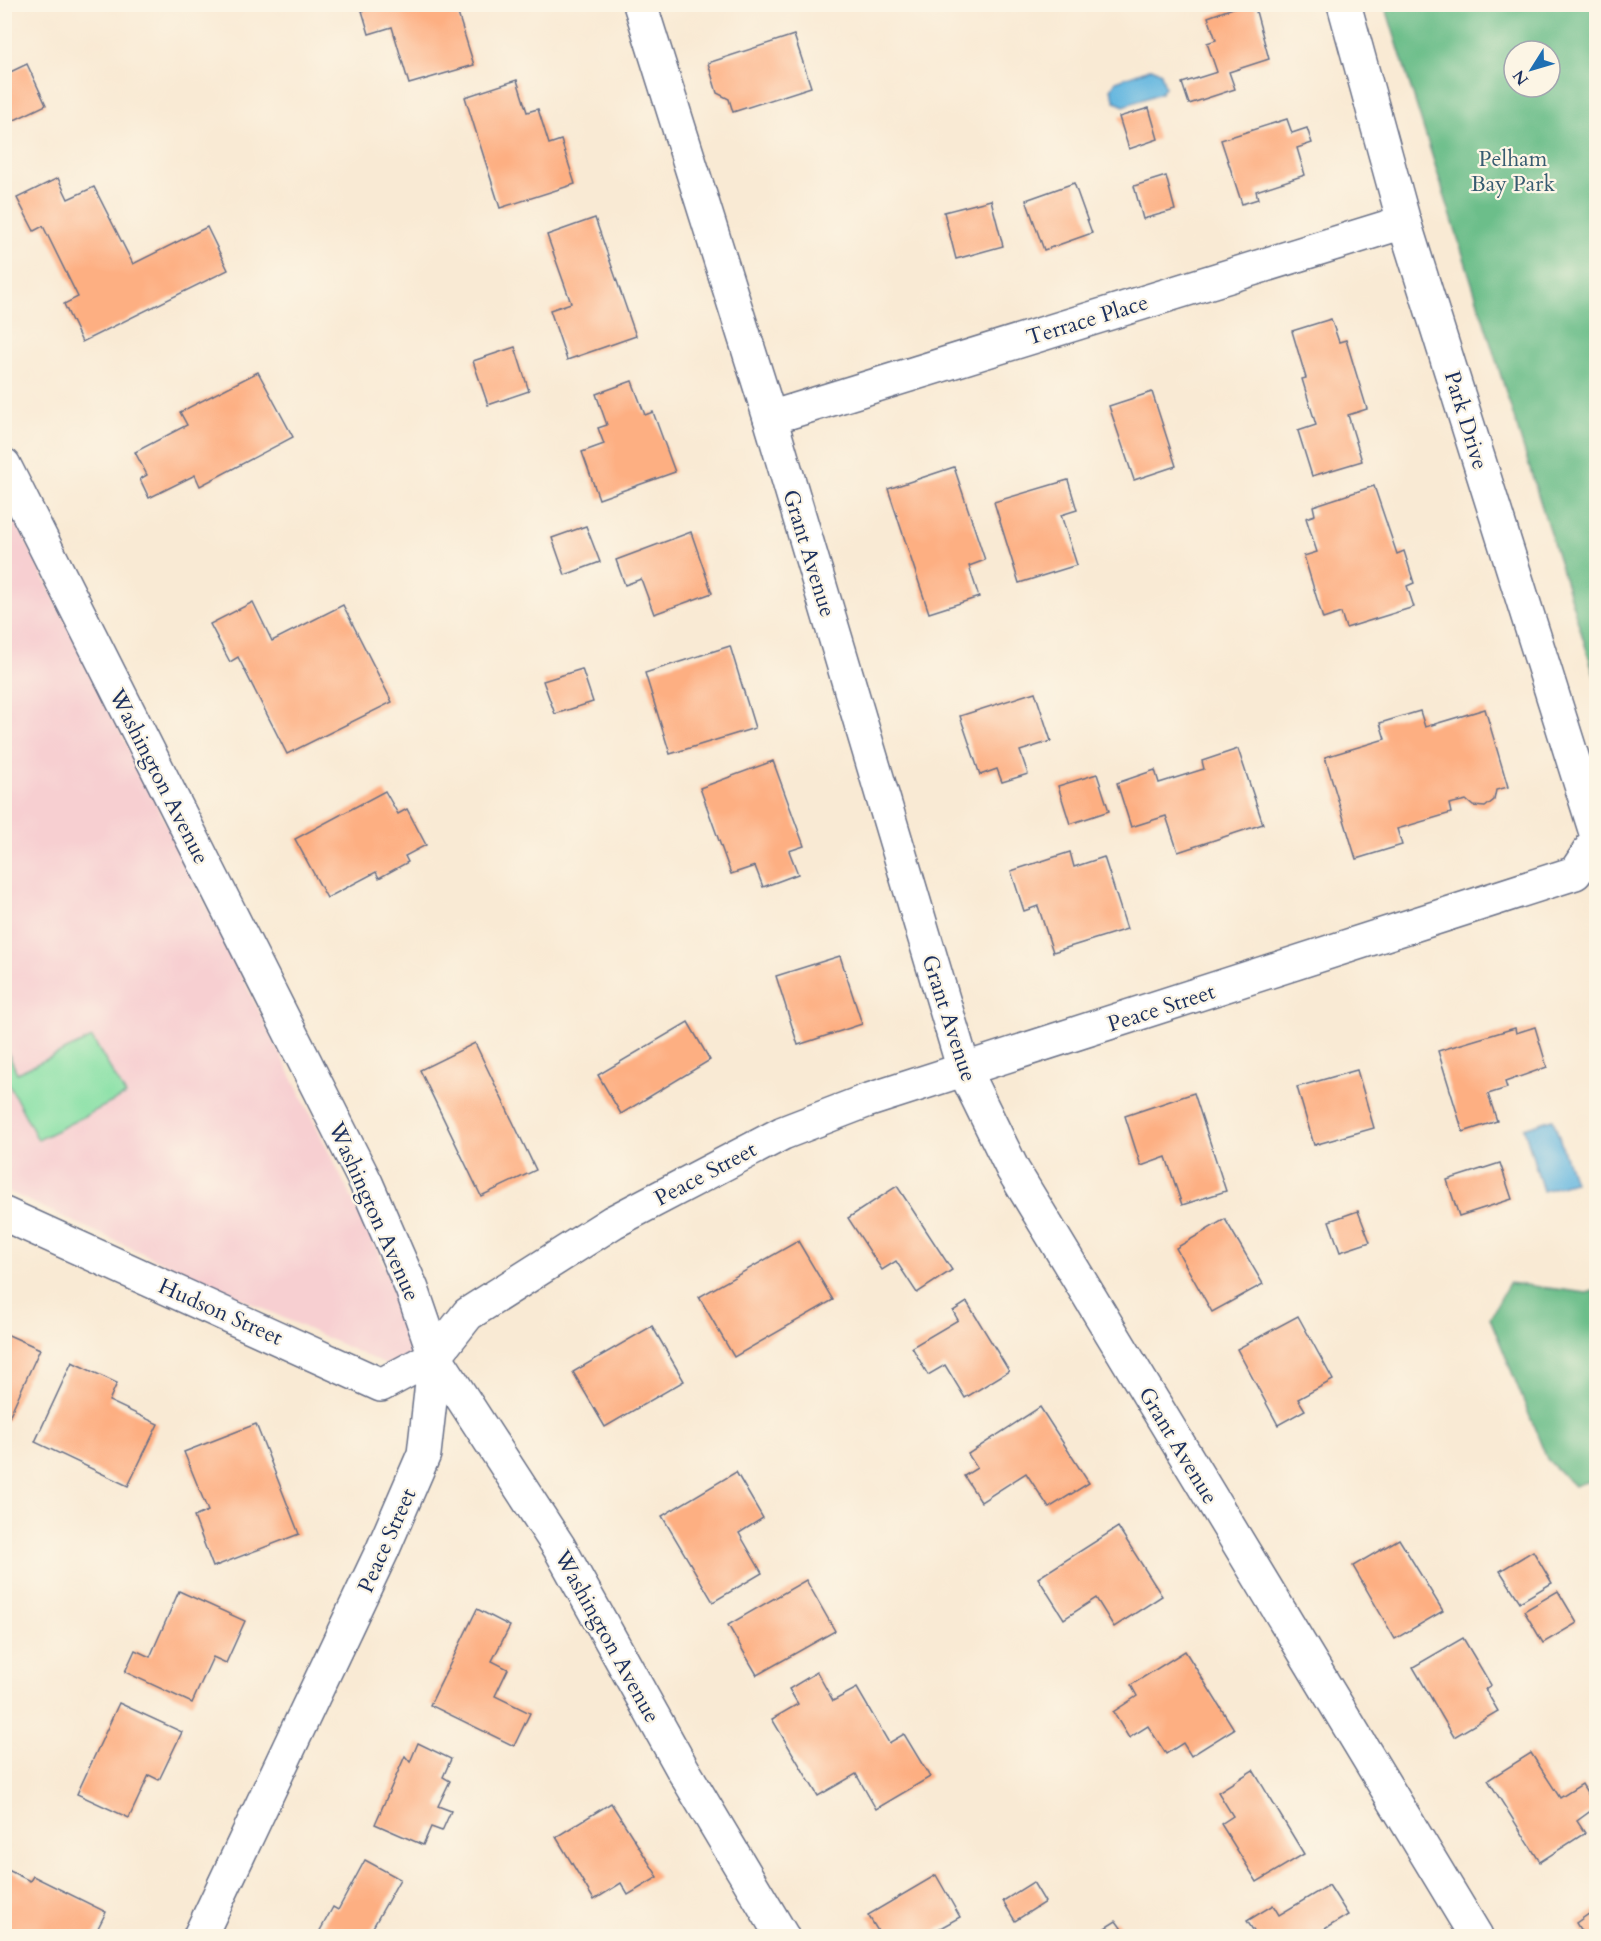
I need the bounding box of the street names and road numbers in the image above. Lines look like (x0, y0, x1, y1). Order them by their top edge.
street label: Terrace Place (1023, 287, 1152, 353)
street label: Park Drive (1437, 367, 1495, 473)
street label: Grant Avenue (775, 486, 843, 621)
street label: Washington Avenue (102, 683, 216, 869)
street label: Grant Avenue (914, 951, 984, 1086)
street label: Peace Street (1104, 976, 1219, 1039)
street label: Washington Avenue (321, 1116, 427, 1306)
street label: Peace Street (649, 1134, 762, 1213)
street label: Hudson Street (154, 1271, 287, 1353)
street label: Grant Avenue (1131, 1381, 1225, 1510)
street label: Peace Street (351, 1483, 423, 1597)
street label: Washington Avenue (547, 1544, 667, 1728)

